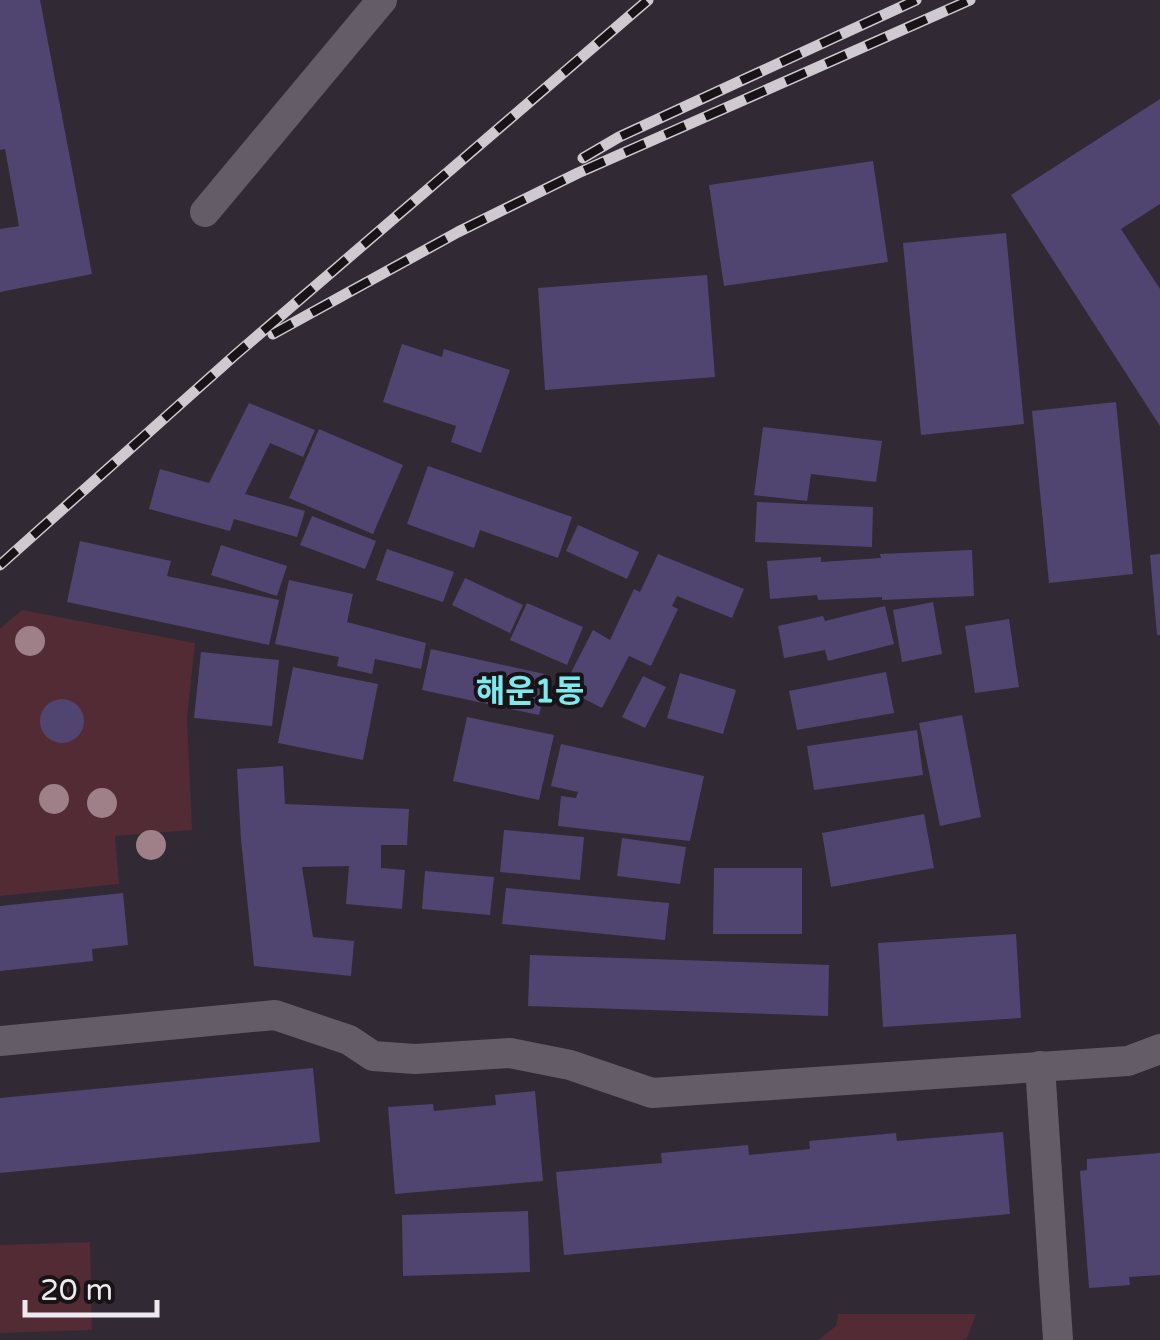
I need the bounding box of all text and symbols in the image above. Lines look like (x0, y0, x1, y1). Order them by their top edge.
district label: 해운1동 (476, 673, 584, 711)
scale bar (25, 1255, 158, 1317)
text: 20 m (40, 1272, 113, 1309)

